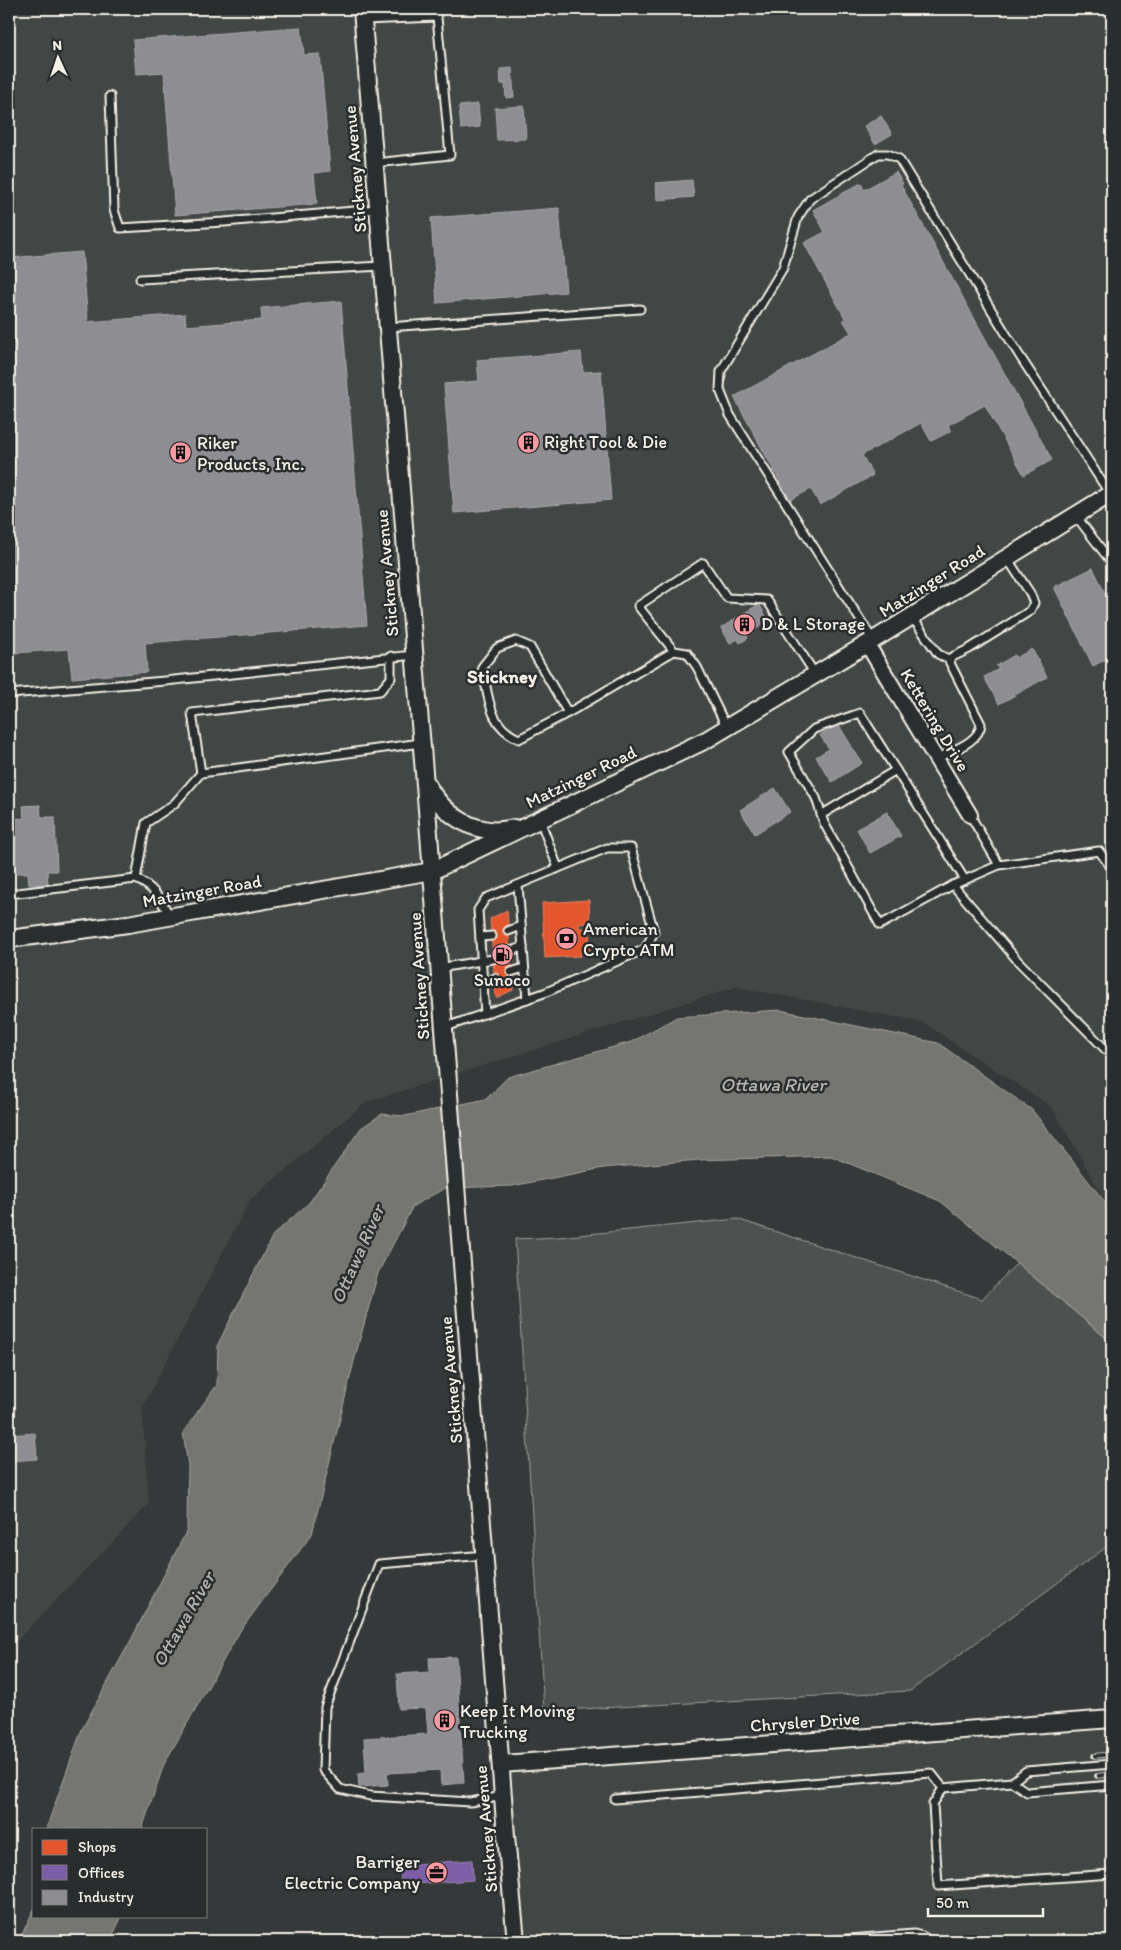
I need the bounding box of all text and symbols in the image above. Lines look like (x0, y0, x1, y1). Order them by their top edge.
north arrow (32, 32, 82, 82)
text: N (52, 37, 63, 54)
street label: Stickney Avenue (338, 105, 372, 233)
building icon: Right Tool & Die (516, 430, 540, 454)
place label: Right Tool & Die (544, 431, 667, 453)
place label: Riker Products, Inc. (197, 432, 304, 475)
building icon: Riker Products, Inc. (169, 441, 193, 465)
street label: Stickney Avenue (370, 509, 404, 637)
street label: Matzinger Road (875, 540, 989, 622)
building icon: D & L Storage (733, 612, 757, 636)
place label: D & L Storage (761, 613, 865, 635)
street label: Kettering Drive (896, 664, 974, 776)
district label: Stickney (467, 665, 537, 688)
street label: Matzinger Road (522, 741, 640, 813)
street label: Matzinger Road (141, 870, 263, 912)
street label: Stickney Avenue (404, 912, 434, 1040)
place label: American Crypto ATM (583, 918, 675, 961)
bank icon: American Crypto ATM (555, 927, 579, 951)
fuel station icon: Sunoco (490, 943, 514, 967)
place label: Sunoco (474, 969, 530, 991)
water label: Ottawa River (720, 1073, 828, 1096)
water label: Ottawa River (325, 1199, 390, 1307)
street label: Stickney Avenue (434, 1316, 468, 1444)
water label: Ottawa River (147, 1566, 221, 1671)
place label: Keep It Moving Trucking (460, 1700, 576, 1743)
street label: Chrysler Drive (749, 1707, 861, 1737)
building icon: Keep It Moving Trucking (432, 1709, 456, 1733)
street label: Stickney Avenue (469, 1765, 503, 1893)
legend (32, 1828, 208, 1918)
text: Shops (78, 1838, 117, 1856)
place label: Barriger Electric Company (285, 1851, 421, 1894)
office icon: Barriger Electric Company (424, 1860, 448, 1884)
text: Offices (78, 1864, 125, 1882)
scale bar (928, 1885, 1044, 1917)
text: Industry (78, 1888, 134, 1906)
text: 50 m (936, 1894, 969, 1912)

